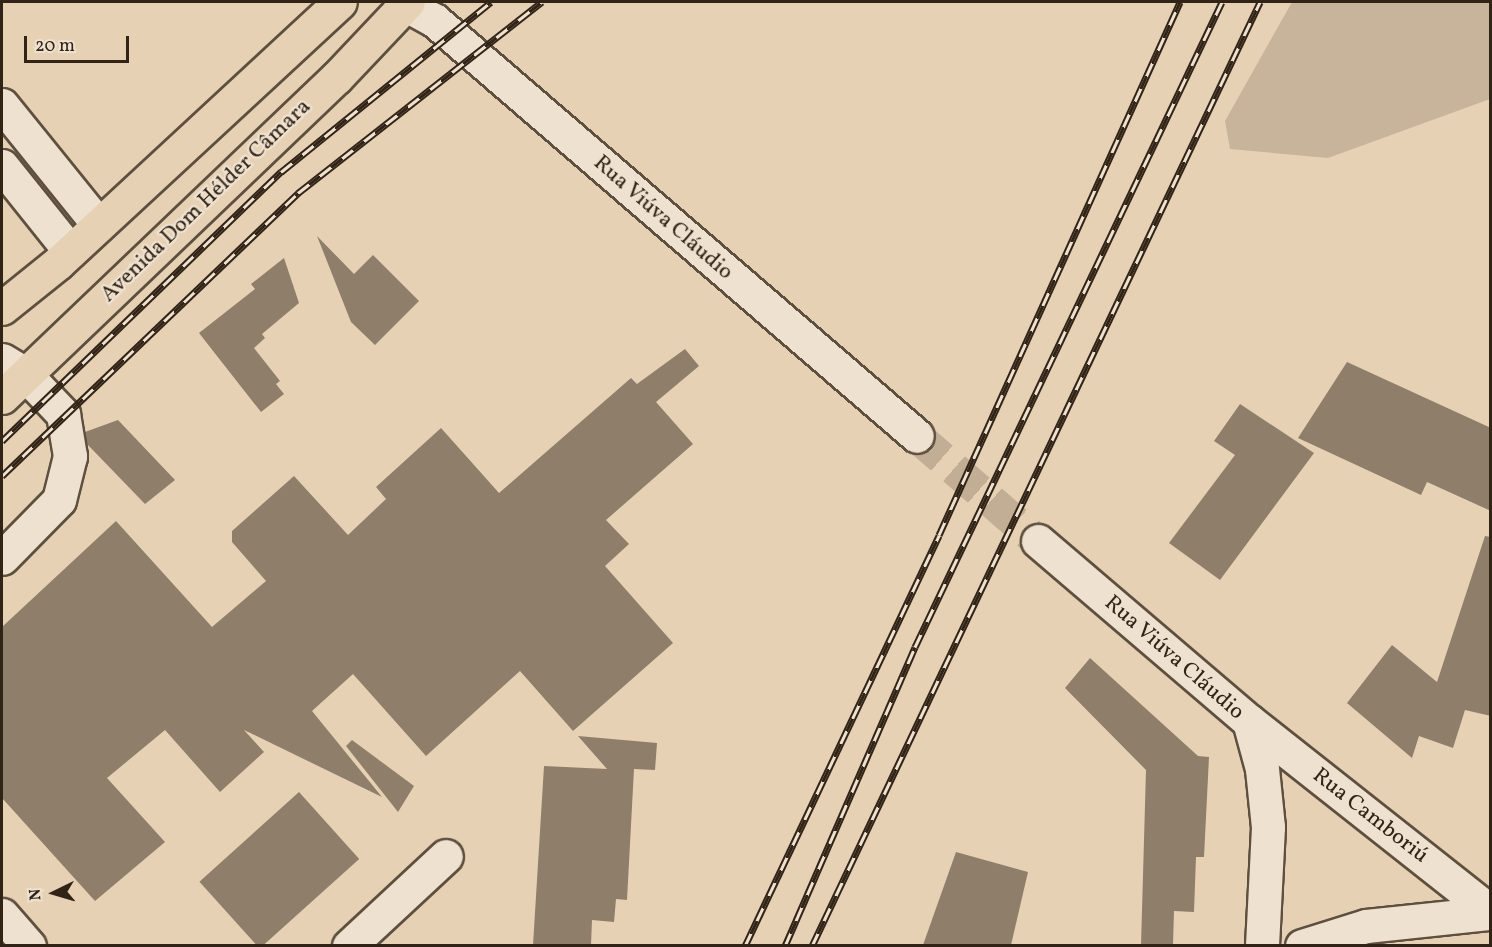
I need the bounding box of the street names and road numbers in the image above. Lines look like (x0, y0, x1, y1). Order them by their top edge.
street label: Avenida Dom Hélder Câmara (96, 94, 316, 308)
street label: Rua Viúva Cláudio (587, 150, 739, 286)
street label: Rua Viúva Cláudio (1098, 590, 1250, 726)
street label: Rua Camboriú (1307, 763, 1433, 869)

